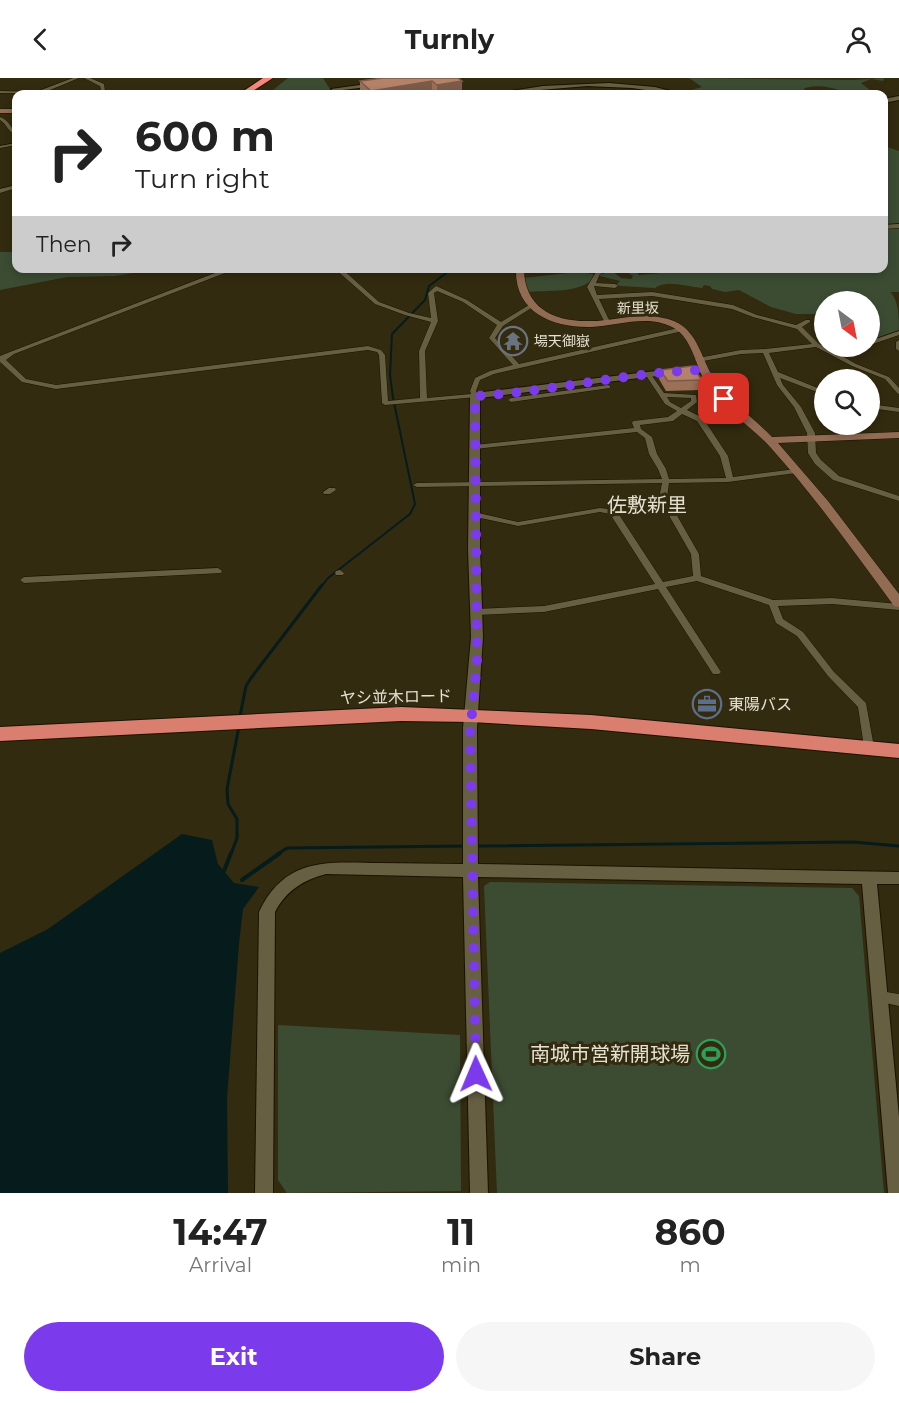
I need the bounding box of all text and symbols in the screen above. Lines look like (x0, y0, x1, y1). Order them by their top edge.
icon: back (24, 23, 57, 56)
text: Turnly (405, 23, 494, 56)
icon: person (842, 23, 875, 56)
text: 600 m (135, 110, 275, 162)
icon: right (36, 114, 114, 192)
text: Turn right (135, 162, 270, 195)
icon: right (104, 228, 137, 261)
text: Then (36, 231, 92, 258)
north arrow (814, 291, 880, 357)
map controls (814, 291, 880, 435)
street label: 新里坂 (617, 299, 659, 317)
temple icon: 場天御嶽 (497, 325, 529, 357)
place label: 場天御嶽 (534, 332, 590, 350)
button: search (814, 369, 880, 435)
pin (698, 373, 749, 424)
icon: arrive (707, 382, 740, 415)
district label: 佐敷新里 (607, 493, 687, 517)
street label: ヤシ並木ロード (340, 687, 452, 707)
office icon: 東陽バス (691, 688, 723, 720)
place label: 東陽バス (728, 695, 792, 714)
sports icon: 南城市営新開球場 (695, 1038, 727, 1070)
position arrow (444, 1042, 508, 1106)
place label: 南城市営新開球場 (530, 1042, 690, 1066)
text: 14:47 (173, 1210, 268, 1254)
text: 11 (447, 1210, 475, 1254)
text: 860 (654, 1210, 726, 1254)
text: Arrival (189, 1253, 252, 1277)
text: min (441, 1253, 481, 1277)
text: m (679, 1253, 701, 1277)
button: Exit (24, 1322, 444, 1391)
button: Share (456, 1322, 875, 1391)

